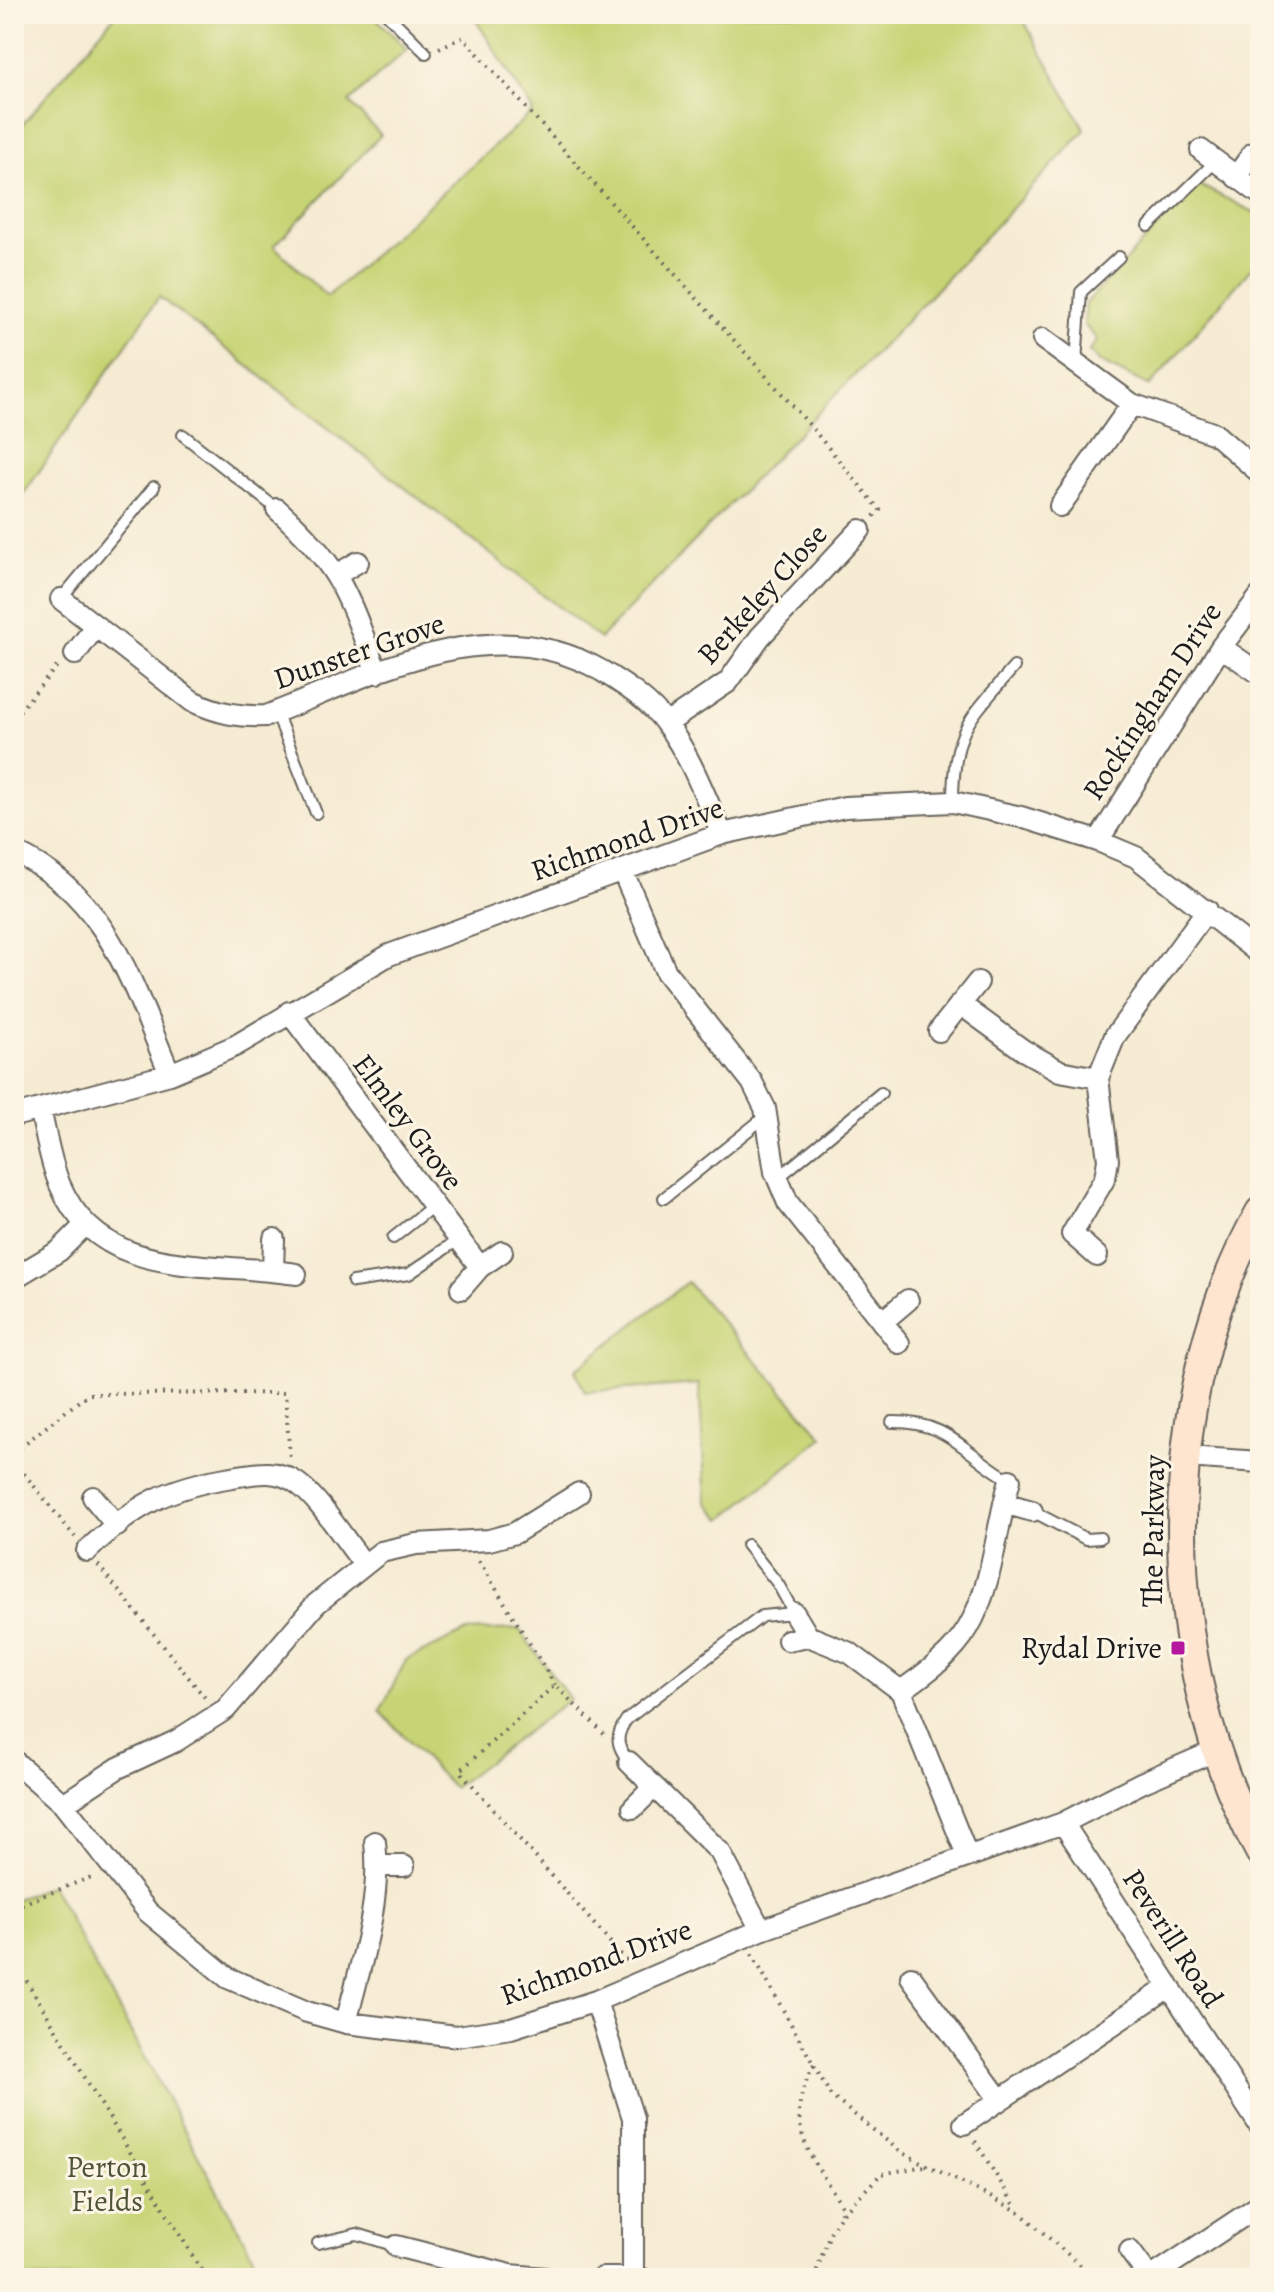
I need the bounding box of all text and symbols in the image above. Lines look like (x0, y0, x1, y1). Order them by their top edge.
street label: Berkeley Close (688, 515, 836, 673)
street label: Rockingham Drive (1073, 594, 1231, 808)
street label: Dunster Grove (268, 603, 450, 699)
street label: Richmond Drive (525, 787, 729, 891)
street label: Elmley Grove (343, 1045, 473, 1199)
street label: The Parkway (1132, 1454, 1174, 1608)
place label: Rydal Drive (1021, 1628, 1162, 1668)
marker: Rydal Drive (1169, 1639, 1187, 1657)
street label: Peverill Road (1113, 1861, 1233, 2016)
street label: Richmond Drive (495, 1909, 697, 2015)
park label: Perton Fields (66, 2147, 148, 2221)

